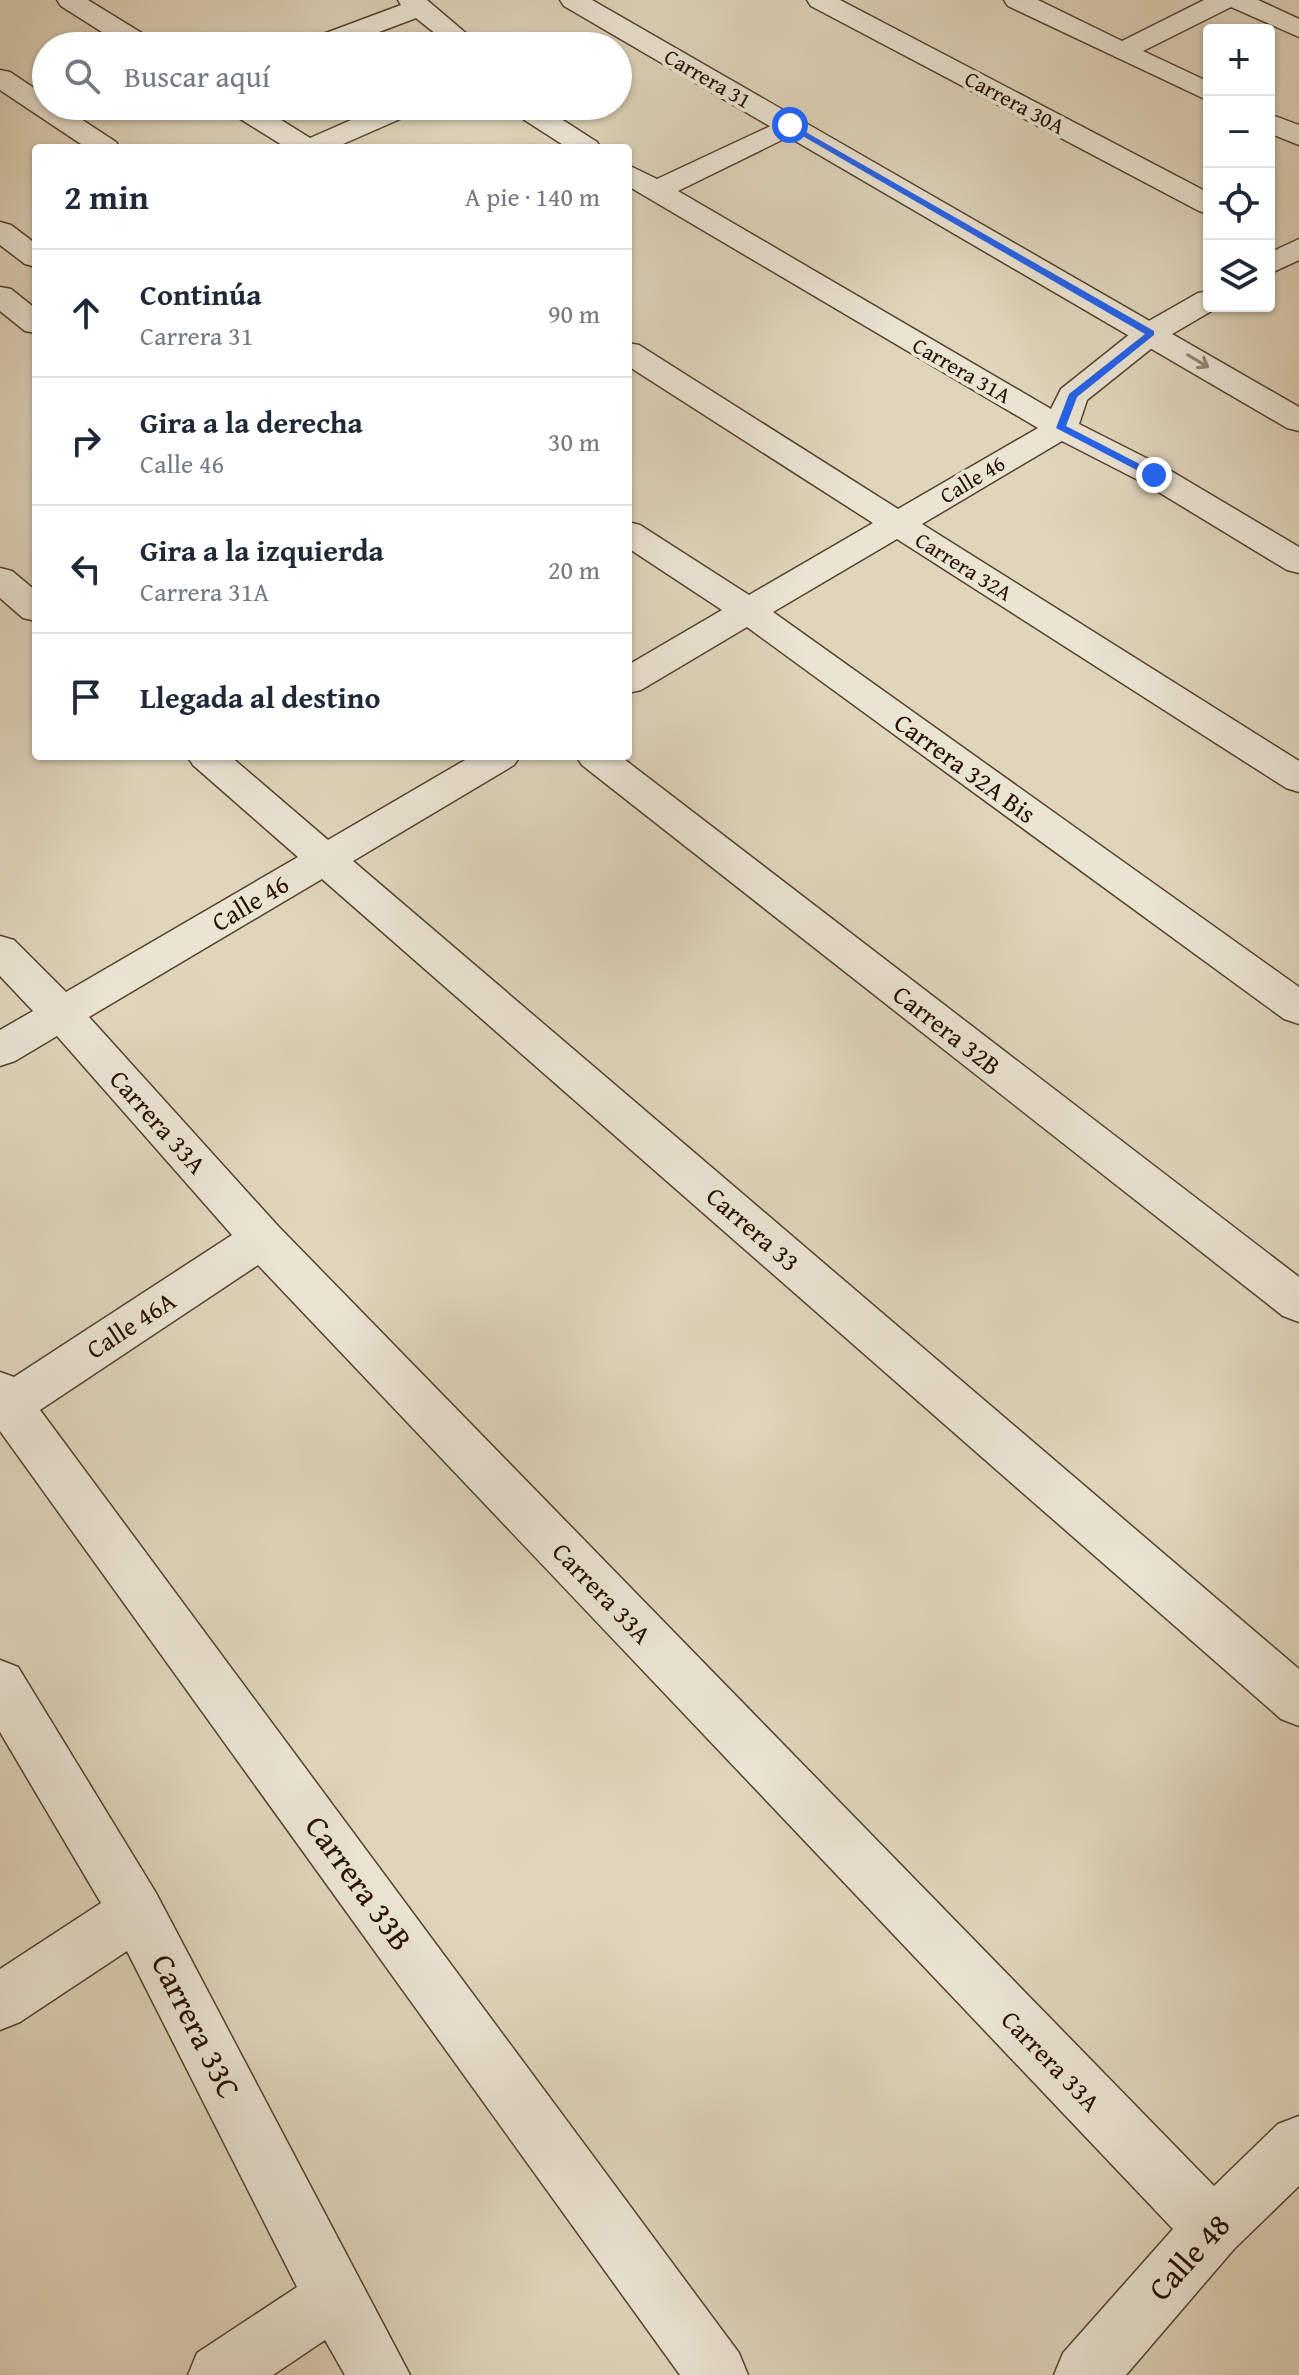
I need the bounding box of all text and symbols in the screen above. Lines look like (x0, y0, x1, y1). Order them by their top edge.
map controls (1203, 24, 1275, 312)
button: + (1203, 24, 1275, 96)
search box (32, 32, 632, 120)
street label: Carrera 31 (659, 40, 757, 116)
icon: search (60, 54, 104, 98)
text: Buscar aquí (124, 54, 270, 98)
street label: Carrera 30A (959, 62, 1071, 142)
button: − (1203, 96, 1275, 168)
route start (772, 107, 808, 143)
button: locate (1203, 168, 1275, 240)
text: 2 min (64, 172, 149, 221)
text: A pie · 140 m (465, 177, 600, 216)
button: layers (1203, 240, 1275, 312)
text: Continúa (140, 272, 262, 316)
icon: ahead (64, 291, 108, 335)
text: 90 m (548, 294, 600, 333)
text: Carrera 31 (140, 316, 253, 355)
street label: Carrera 31A (907, 329, 1018, 411)
one-way arrow (1186, 353, 1209, 369)
text: Gira a la derecha (140, 400, 363, 444)
icon: right (64, 419, 108, 463)
text: 30 m (548, 422, 600, 461)
text: Calle 46 (140, 444, 224, 483)
street label: Calle 46 (933, 447, 1011, 511)
route end (1136, 457, 1172, 493)
street label: Carrera 32A (909, 524, 1019, 609)
text: Gira a la izquierda (140, 528, 384, 572)
icon: left (64, 547, 108, 591)
text: 20 m (548, 550, 600, 589)
text: Carrera 31A (140, 572, 269, 611)
icon: arrive (64, 675, 108, 719)
text: Llegada al destino (140, 675, 381, 719)
street label: Carrera 32A Bis (886, 703, 1044, 832)
street label: Calle 46 (204, 864, 296, 941)
street label: Carrera 32B (885, 975, 1010, 1084)
street label: Carrera 33A (101, 1061, 216, 1183)
street label: Carrera 33 (698, 1177, 809, 1280)
street label: Calle 46A (78, 1281, 183, 1368)
street label: Carrera 33A (544, 1533, 661, 1653)
street label: Carrera 33B (294, 1805, 425, 1960)
street label: Carrera 33C (140, 1945, 253, 2106)
street label: Carrera 33A (993, 2001, 1110, 2121)
street label: Calle 48 (1137, 2203, 1241, 2311)

